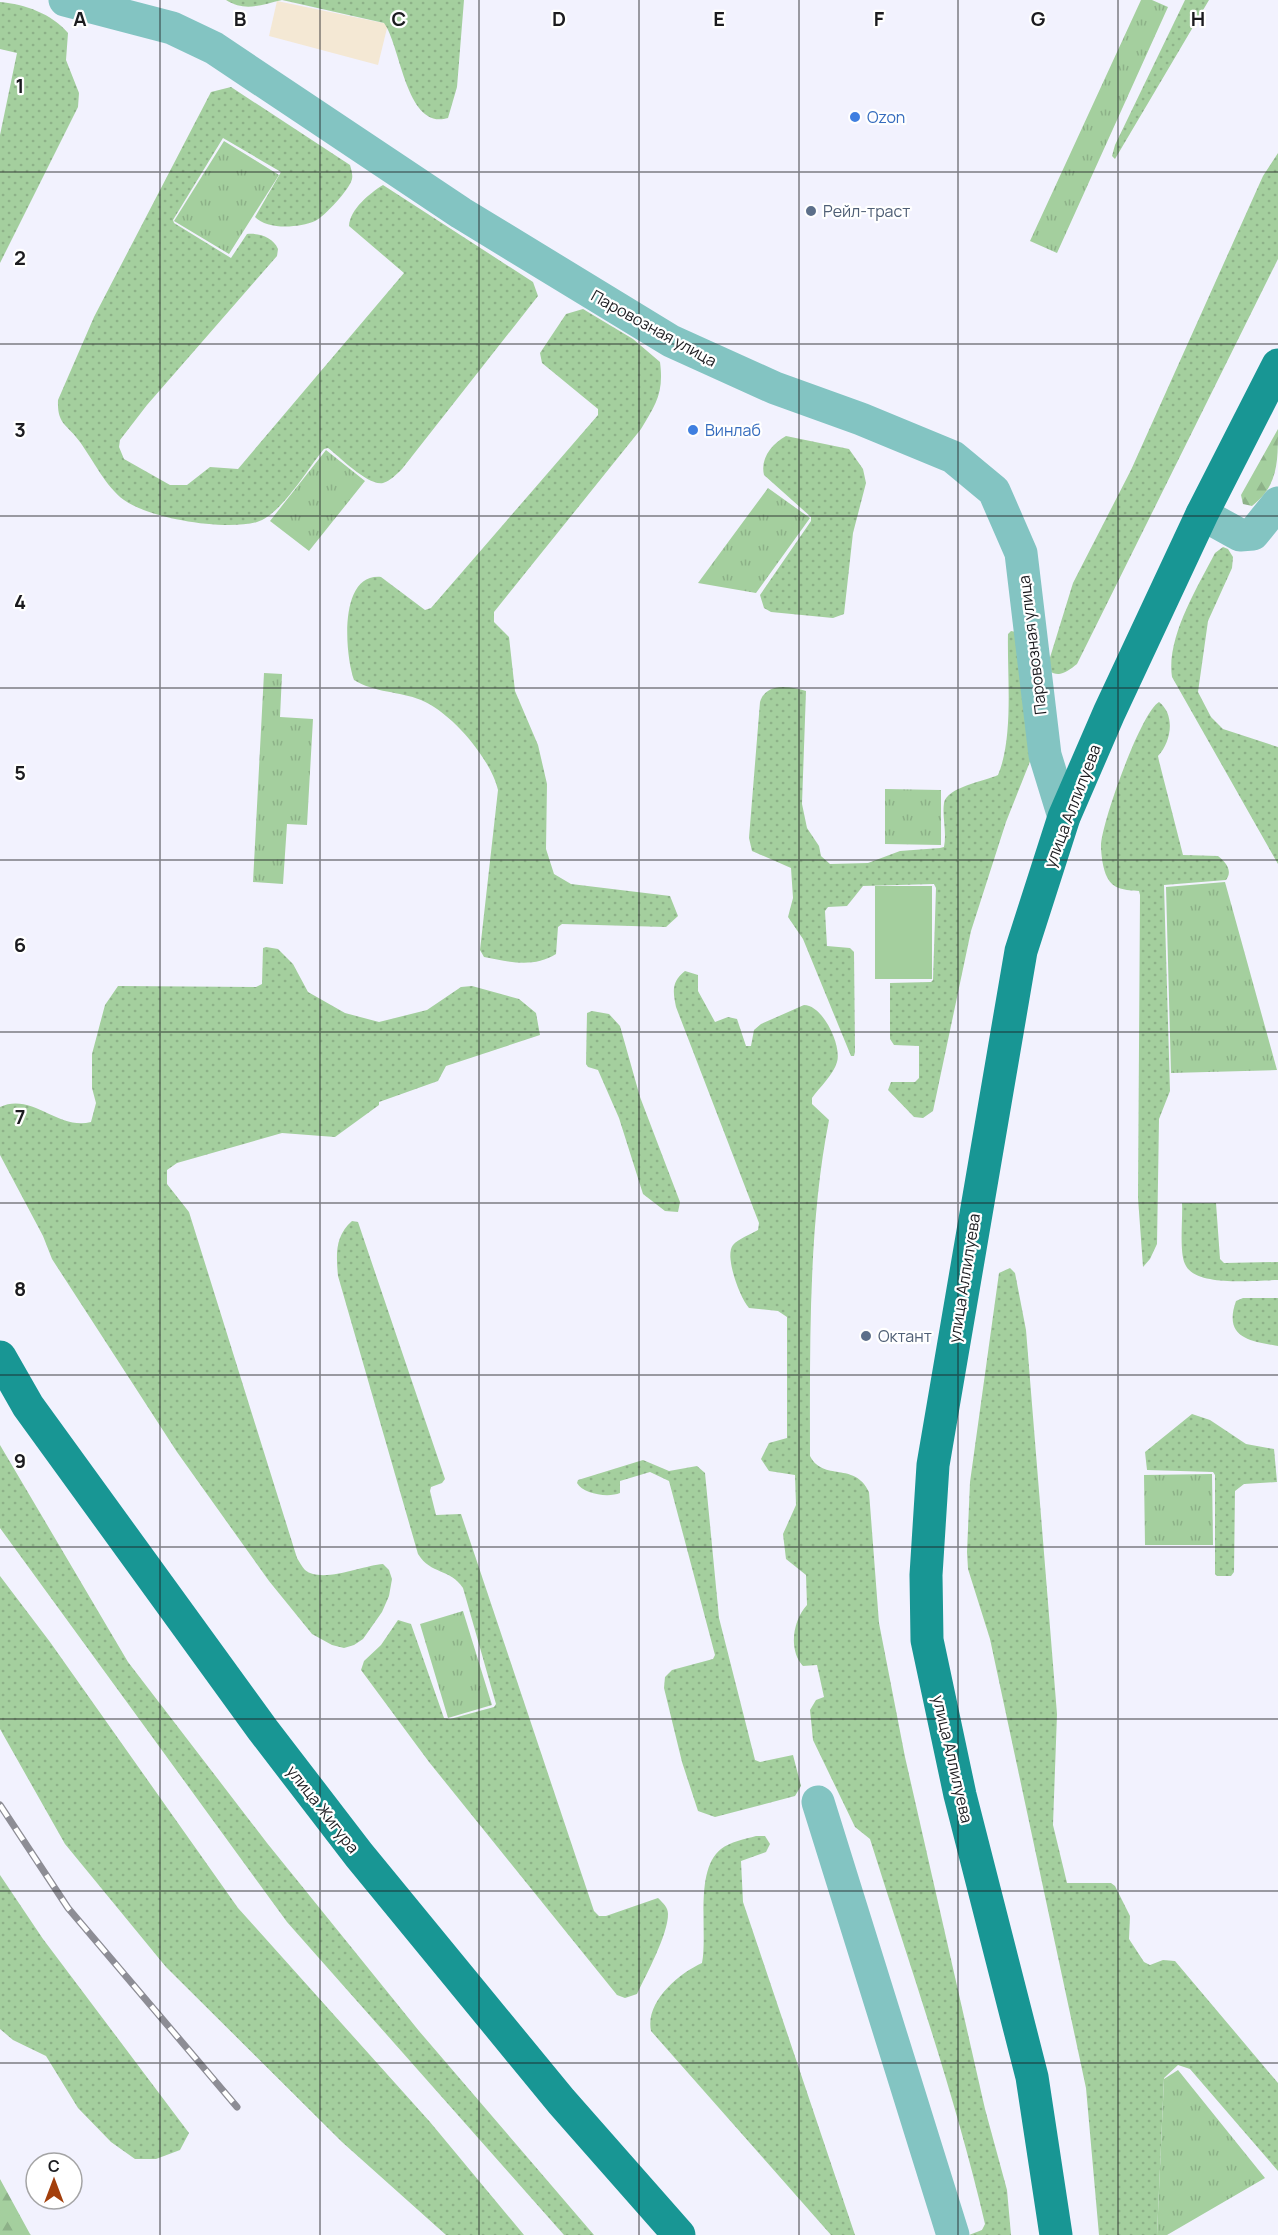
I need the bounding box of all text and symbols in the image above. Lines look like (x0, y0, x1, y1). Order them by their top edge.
text: A (73, 5, 87, 32)
text: B (234, 5, 247, 32)
text: C (392, 5, 406, 32)
text: D (552, 5, 566, 32)
text: E (713, 5, 725, 32)
text: F (874, 5, 885, 32)
text: G (1031, 5, 1046, 32)
text: H (1191, 5, 1205, 32)
text: 1 (16, 72, 24, 99)
place label: Ozon (867, 106, 905, 128)
marker: Ozon (848, 110, 862, 124)
place label: Рейл-траст (823, 200, 910, 222)
marker: Рейл-траст (804, 204, 818, 218)
text: 2 (14, 244, 26, 271)
street label: Паровозная улица (587, 284, 721, 372)
text: 3 (14, 416, 26, 443)
place label: Винлаб (705, 419, 761, 441)
marker: Винлаб (686, 423, 700, 437)
street label: Паровозная улица (1013, 574, 1051, 716)
text: 4 (14, 588, 26, 615)
street label: улица Аллилуева (1038, 741, 1106, 871)
text: 5 (14, 759, 26, 786)
text: 6 (14, 931, 26, 958)
text: 7 (15, 1103, 25, 1130)
street label: улица Аллилуева (943, 1212, 985, 1344)
text: 8 (14, 1275, 26, 1302)
place label: Октант (878, 1325, 932, 1347)
marker: Октант (859, 1329, 873, 1343)
text: 9 (14, 1447, 26, 1474)
street label: улица Аллилуева (928, 1693, 978, 1825)
street label: улица Жигура (282, 1761, 364, 1857)
north arrow (24, 2151, 84, 2211)
text: С (48, 2155, 60, 2177)

